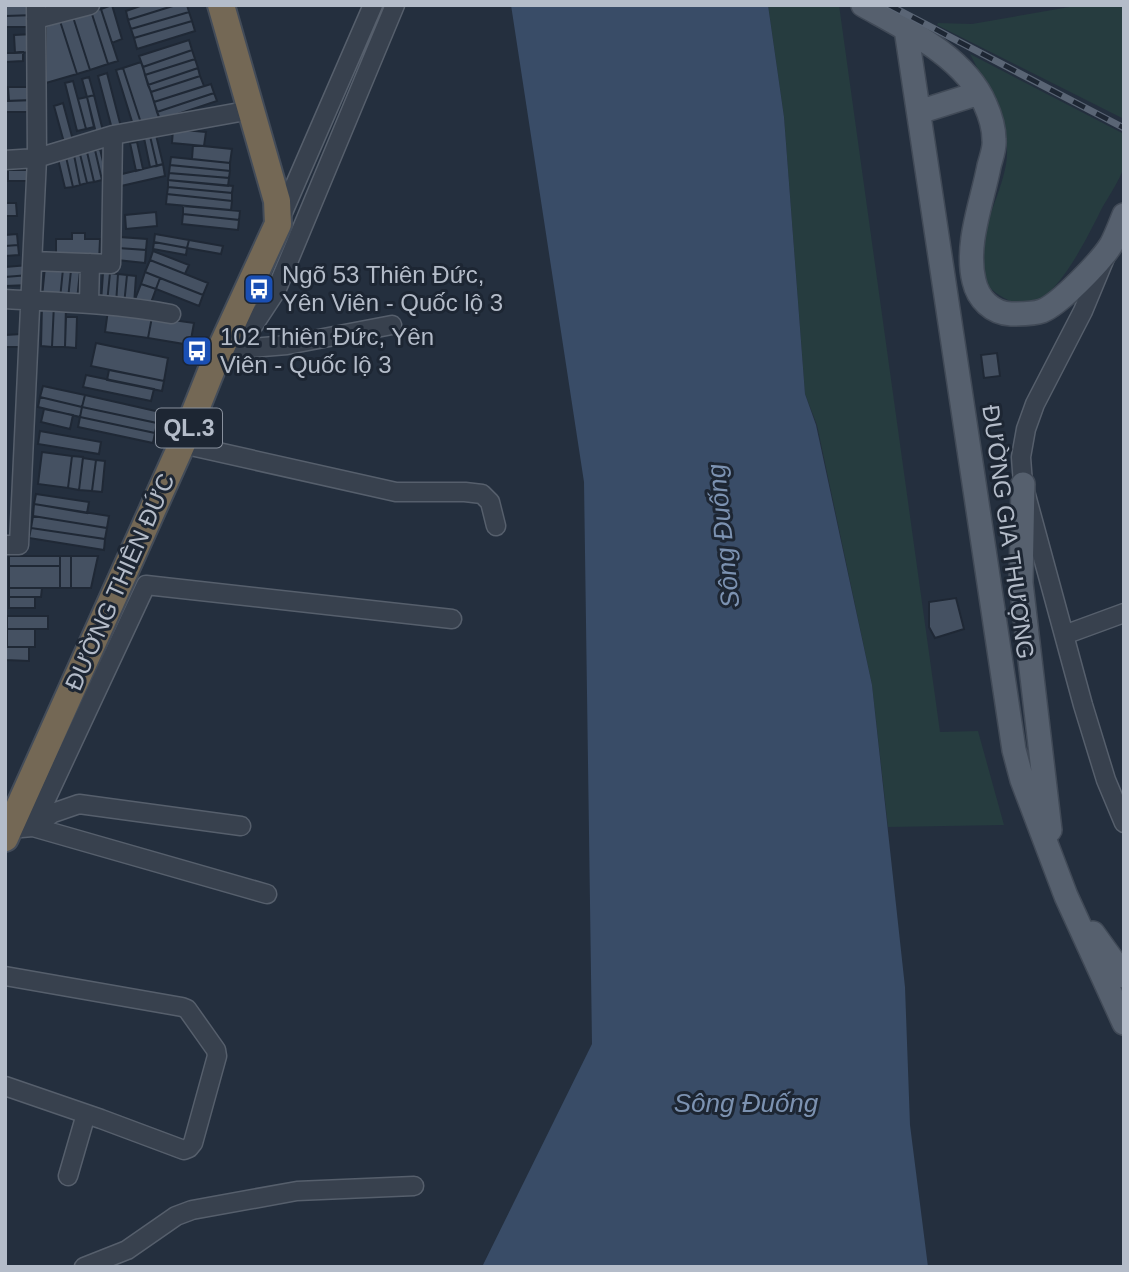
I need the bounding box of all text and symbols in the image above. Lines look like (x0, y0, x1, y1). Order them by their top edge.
place label: Ngõ 53 Thiên Đức, Yên Viên - Quốc lộ 3 (282, 261, 503, 316)
bus stop icon: Ngõ 53 Thiên Đức, Yên Viên - Quốc lộ 3 (242, 272, 276, 306)
place label: 102 Thiên Đức, Yên Viên - Quốc lộ 3 (220, 323, 434, 378)
bus stop icon: 102 Thiên Đức, Yên Viên - Quốc lộ 3 (180, 334, 214, 368)
street label: ĐƯỜNG GIA THƯỢNG (977, 403, 1040, 661)
road number: QL.3 (156, 408, 222, 448)
water label: Sông Đuống (700, 462, 745, 609)
street label: ĐƯỜNG THIÊN ĐỨC (60, 469, 180, 694)
water label: Sông Đuống (674, 1088, 819, 1118)

